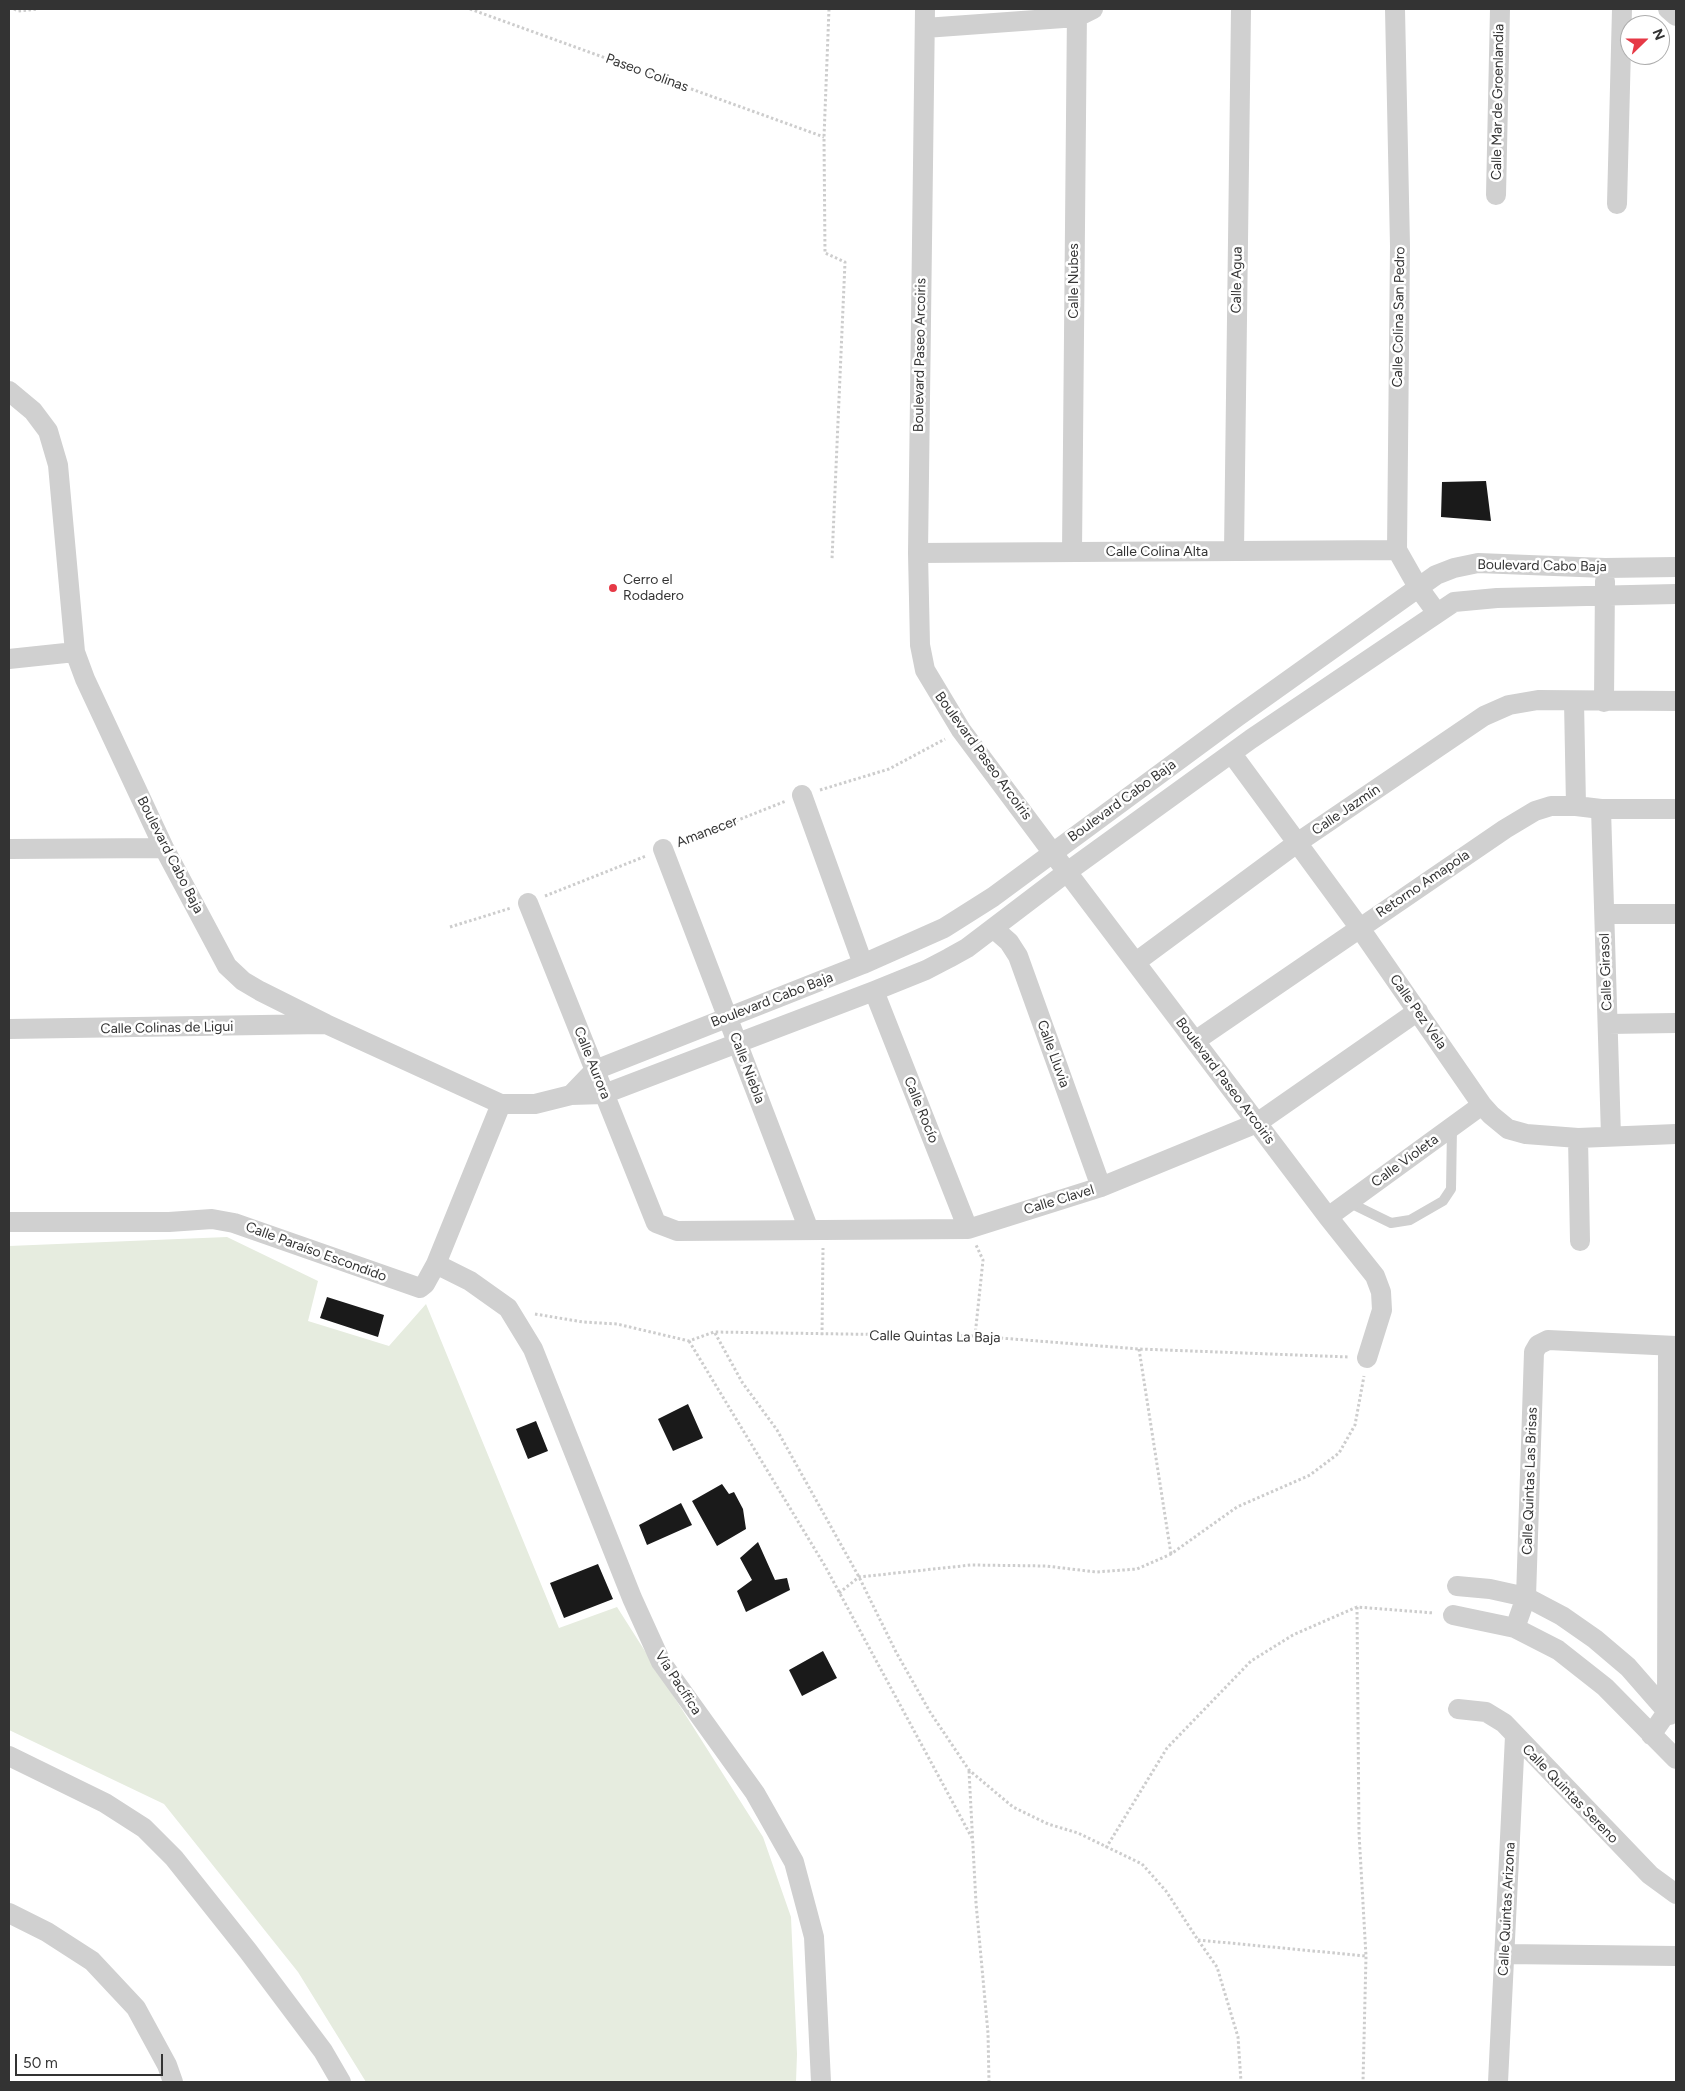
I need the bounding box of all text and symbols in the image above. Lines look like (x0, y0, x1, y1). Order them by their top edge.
north arrow (1620, 15, 1670, 65)
street label: Calle Mar de Groenlandia (1488, 24, 1508, 180)
text: N (1649, 26, 1668, 43)
street label: Paseo Colinas (603, 50, 691, 96)
street label: Calle Nubes (1066, 243, 1082, 319)
street label: Calle Agua (1228, 246, 1246, 314)
street label: Calle Colina San Pedro (1389, 246, 1409, 388)
street label: Boulevard Paseo Arcoiris (910, 278, 930, 432)
street label: Calle Colina Alta (1106, 544, 1208, 560)
street label: Boulevard Cabo Baja (1477, 556, 1607, 576)
place label: Cerro el Rodadero (623, 572, 684, 604)
marker: Cerro el Rodadero (607, 582, 619, 594)
street label: Boulevard Paseo Arcoiris (931, 689, 1035, 823)
street label: Boulevard Cabo Baja (1065, 756, 1179, 846)
street label: Calle Jazmín (1309, 781, 1383, 839)
street label: Boulevard Cabo Baja (133, 794, 207, 916)
street label: Amanecer (674, 813, 740, 851)
street label: Retorno Amapola (1373, 847, 1473, 921)
street label: Calle Girasol (1596, 933, 1616, 1011)
street label: Boulevard Cabo Baja (709, 969, 835, 1031)
street label: Calle Pez Vela (1386, 971, 1450, 1053)
street label: Boulevard Paseo Arcoiris (1172, 1014, 1278, 1148)
street label: Calle Colinas de Ligui (100, 1018, 234, 1038)
street label: Calle Lluvia (1033, 1018, 1073, 1090)
street label: Calle Aurora (570, 1024, 614, 1102)
street label: Calle Niebla (726, 1030, 768, 1106)
street label: Calle Rocío (900, 1074, 942, 1146)
street label: Calle Violeta (1368, 1131, 1442, 1191)
street label: Calle Clavel (1022, 1181, 1096, 1219)
street label: Calle Paraíso Escondido (243, 1219, 389, 1285)
street label: Calle Quintas La Baja (869, 1327, 1001, 1347)
street label: Calle Quintas Las Brisas (1519, 1407, 1541, 1555)
street label: Vía Pacífica (651, 1648, 705, 1718)
street label: Calle Quintas Sereno (1518, 1741, 1622, 1847)
street label: Calle Quintas Arizona (1495, 1842, 1519, 1976)
scale bar (18, 2044, 165, 2076)
text: 50 m (23, 2054, 58, 2072)

